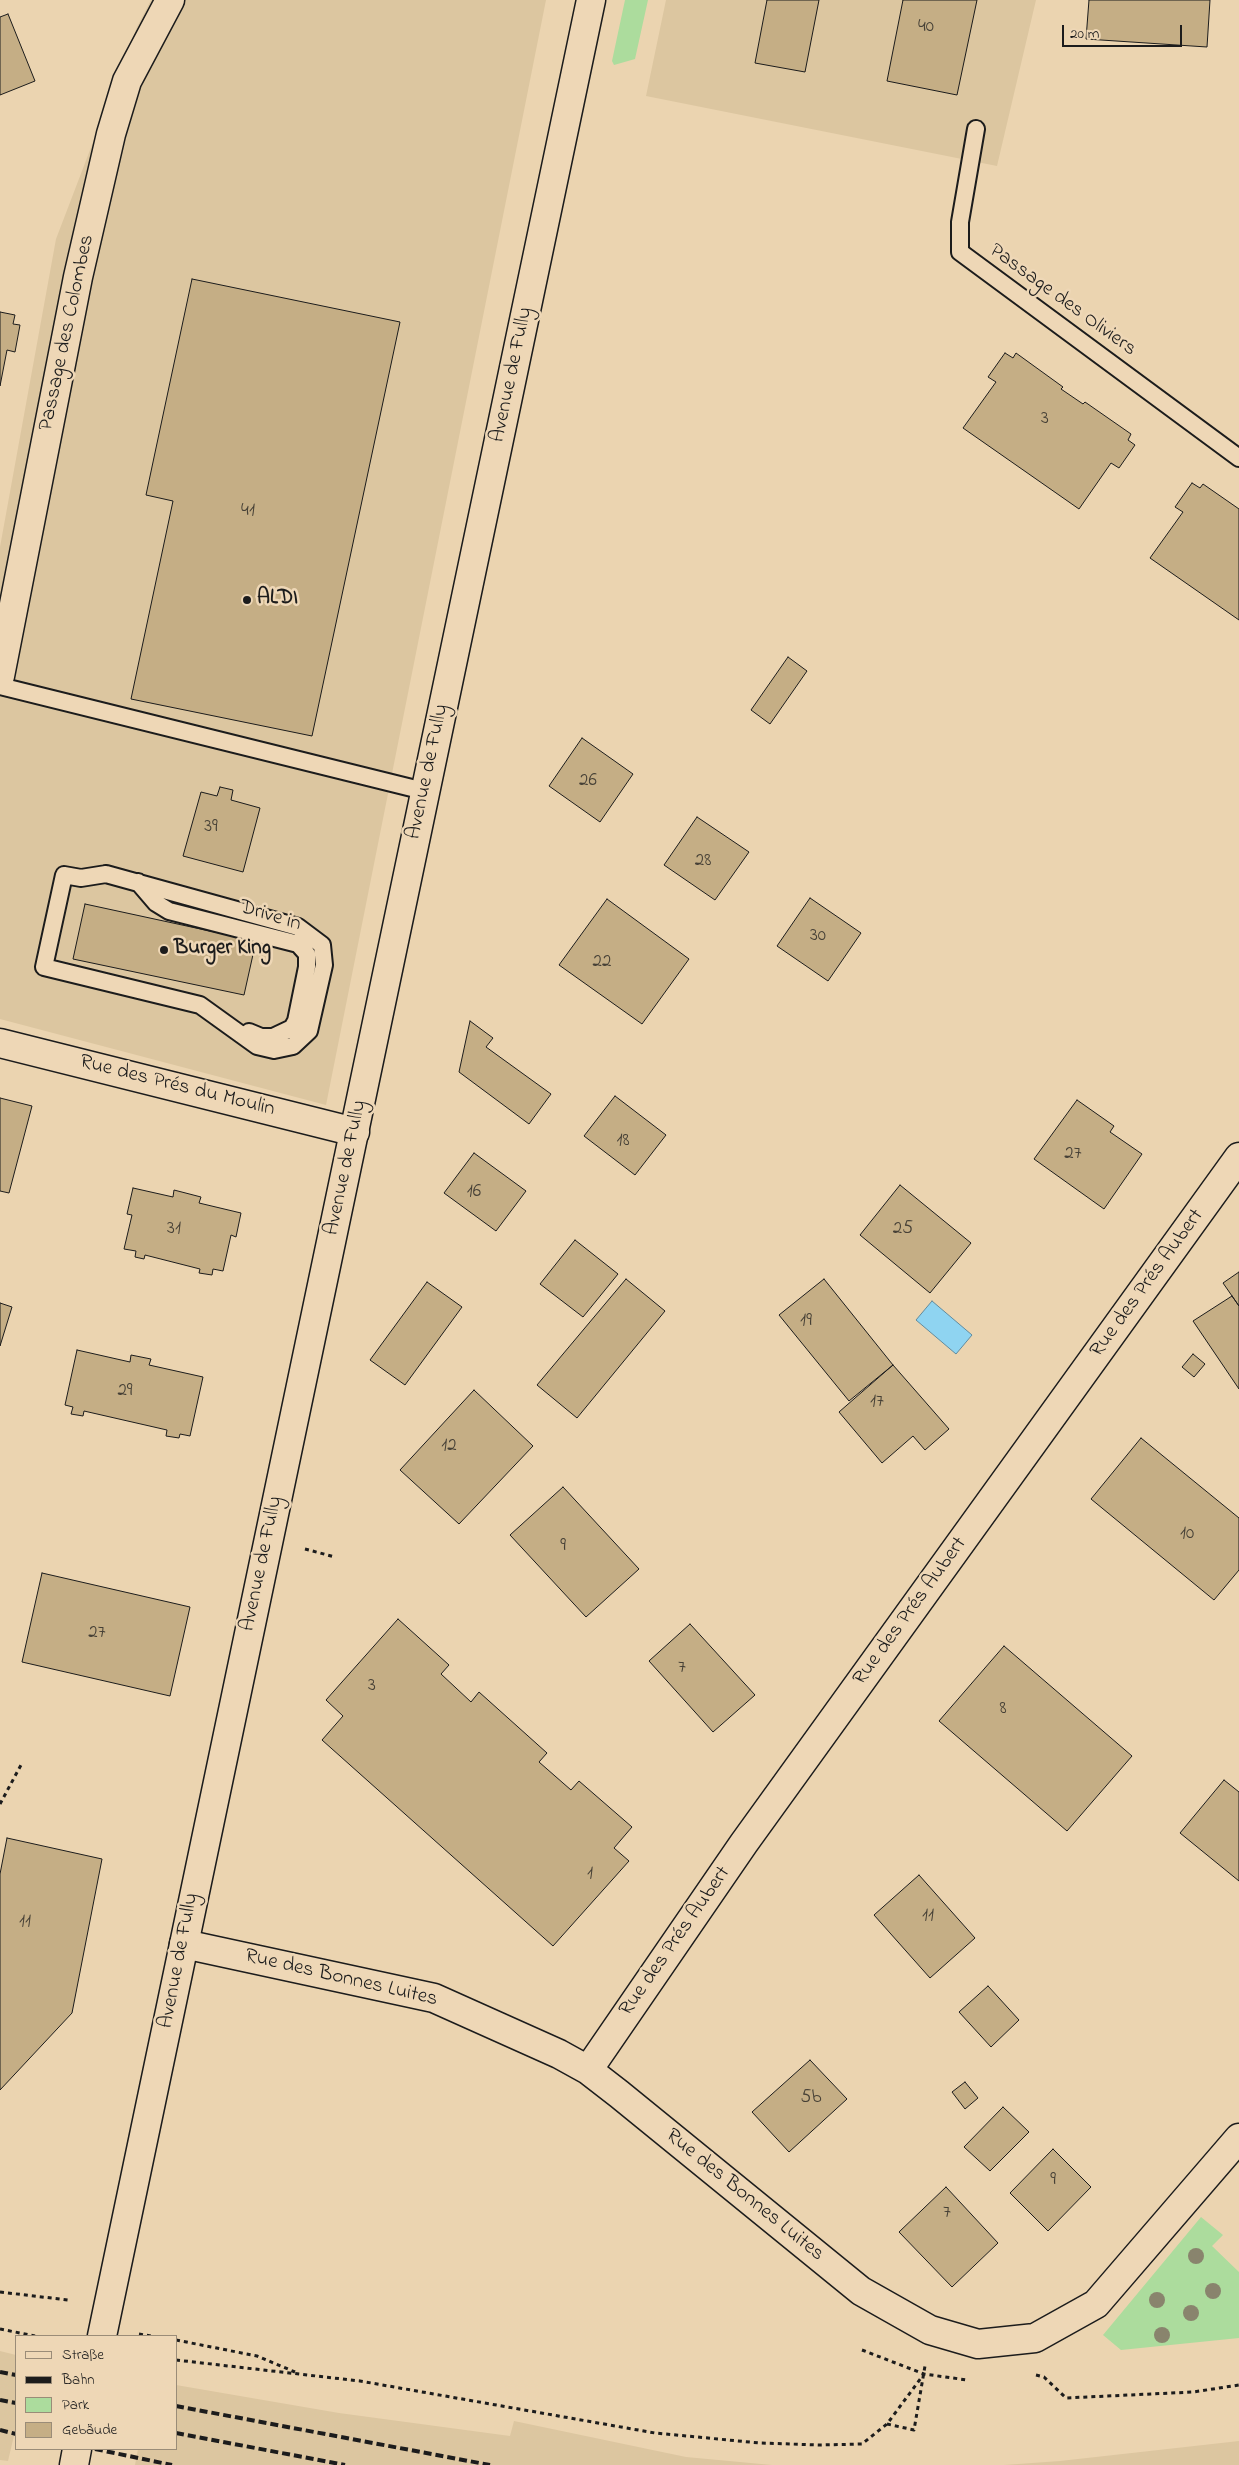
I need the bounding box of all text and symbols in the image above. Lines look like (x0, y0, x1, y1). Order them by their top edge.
scale bar (1064, 15, 1184, 47)
house number: 40 (918, 17, 934, 39)
text: 20 m (1070, 23, 1099, 45)
street label: Passage des Colombes (35, 233, 101, 433)
street label: Passage des Oliviers (983, 239, 1141, 363)
street label: Avenue de Fully (486, 305, 540, 445)
house number: 3 (1041, 409, 1049, 431)
house number: 41 (241, 501, 255, 523)
place label: ALDI (257, 587, 298, 613)
marker: ALDI (241, 594, 253, 606)
street label: Avenue de Fully (402, 702, 456, 842)
house number: 26 (579, 771, 597, 793)
house number: 39 (204, 817, 218, 839)
house number: 28 (695, 851, 711, 873)
street label: Drive in (236, 896, 304, 938)
house number: 30 (810, 926, 826, 948)
place label: Burger King (174, 937, 271, 963)
marker: Burger King (158, 944, 170, 956)
house number: 22 (593, 952, 611, 974)
street label: Rue des Prés du Moulin (77, 1051, 277, 1123)
street label: Avenue de Fully (320, 1098, 374, 1238)
house number: 18 (616, 1131, 630, 1153)
house number: 27 (1064, 1144, 1082, 1166)
house number: 16 (467, 1182, 481, 1204)
street label: Rue des Prés Aubert (1086, 1205, 1210, 1363)
house number: 31 (167, 1219, 181, 1241)
house number: 25 (893, 1219, 913, 1241)
house number: 19 (800, 1311, 812, 1333)
house number: 29 (117, 1381, 133, 1403)
house number: 17 (870, 1392, 884, 1414)
house number: 12 (441, 1436, 457, 1458)
street label: Avenue de Fully (236, 1494, 290, 1634)
house number: 10 (1180, 1524, 1194, 1546)
street label: Rue des Prés Aubert (849, 1533, 973, 1691)
house number: 9 (560, 1536, 566, 1558)
house number: 27 (88, 1623, 106, 1645)
house number: 7 (678, 1658, 686, 1680)
house number: 3 (368, 1676, 376, 1698)
house number: 8 (999, 1699, 1007, 1721)
street label: Rue des Prés Aubert (615, 1862, 737, 2022)
house number: 1 (587, 1864, 593, 1886)
street label: Avenue de Fully (155, 1891, 205, 2031)
house number: 11 (922, 1906, 934, 1928)
house number: 11 (19, 1912, 31, 1934)
street label: Rue des Bonnes Luites (242, 1945, 440, 2013)
house number: 5b (801, 2088, 821, 2110)
street label: Rue des Bonnes Luites (659, 2124, 829, 2268)
house number: 9 (1050, 2170, 1056, 2192)
house number: 7 (943, 2203, 951, 2225)
legend (15, 2335, 178, 2450)
text: Straße (62, 2344, 104, 2366)
text: Bahn (62, 2369, 95, 2391)
text: Park (62, 2394, 89, 2416)
text: Gebäude (62, 2419, 117, 2441)

